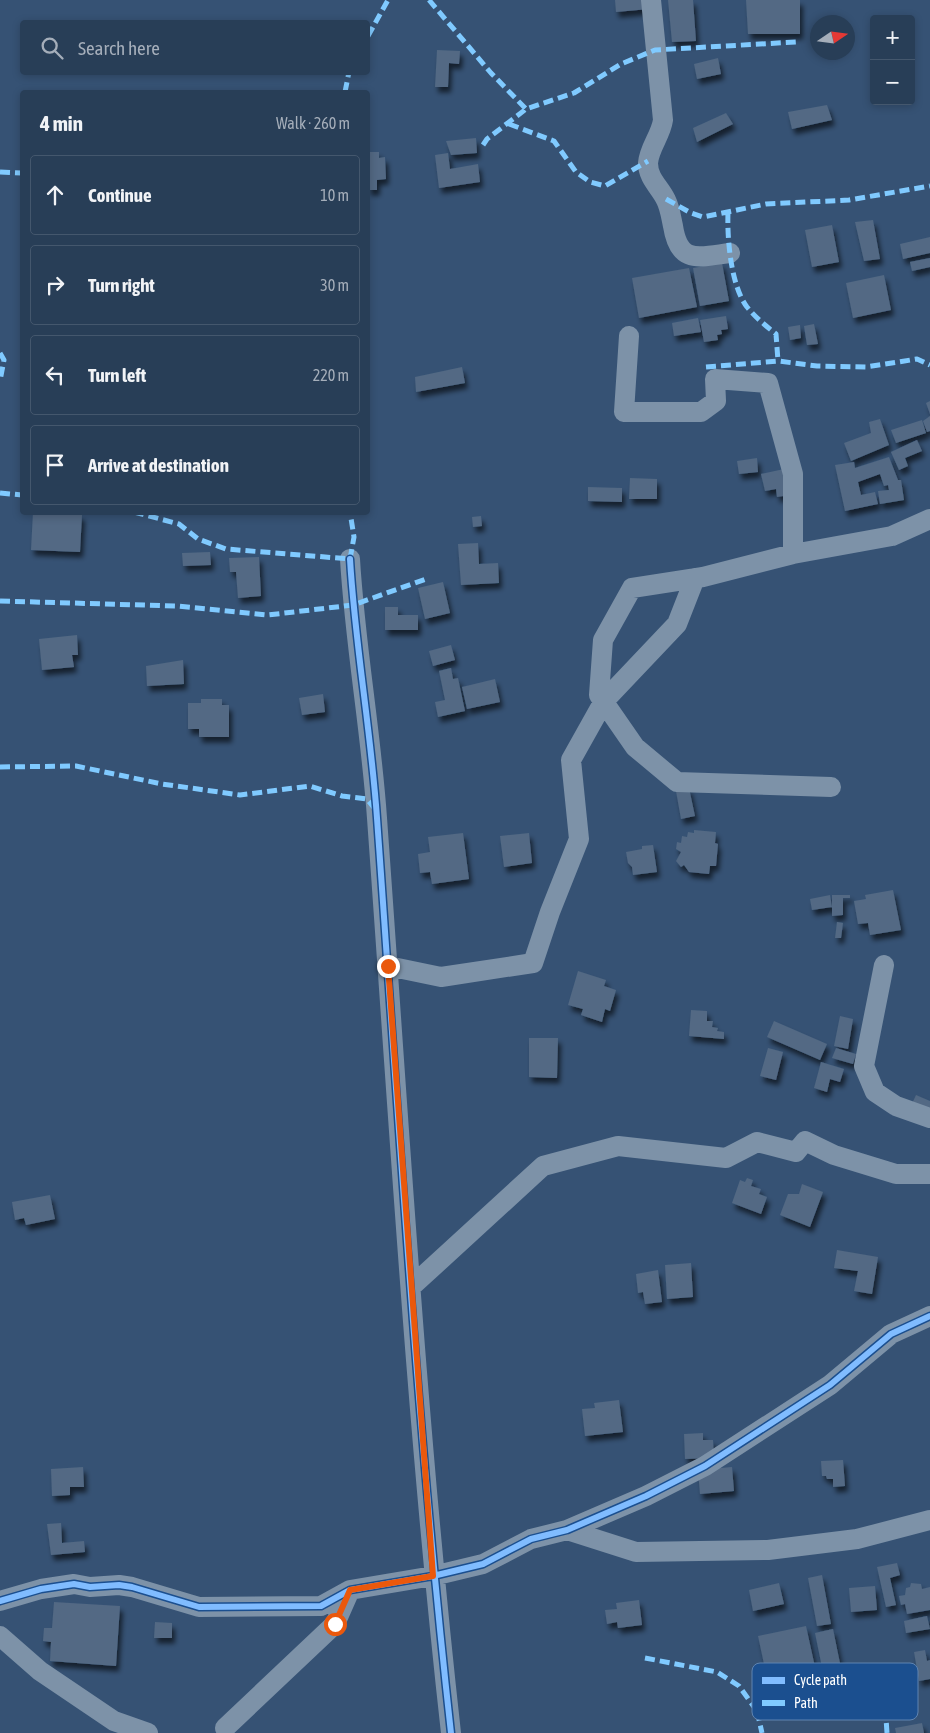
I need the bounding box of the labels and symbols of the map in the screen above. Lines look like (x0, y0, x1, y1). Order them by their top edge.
north arrow (810, 15, 855, 60)
route end (377, 955, 400, 978)
route start (324, 1613, 347, 1636)
legend (752, 1663, 918, 1720)
text: Cycle path (794, 1672, 847, 1688)
text: Path (794, 1695, 818, 1711)

